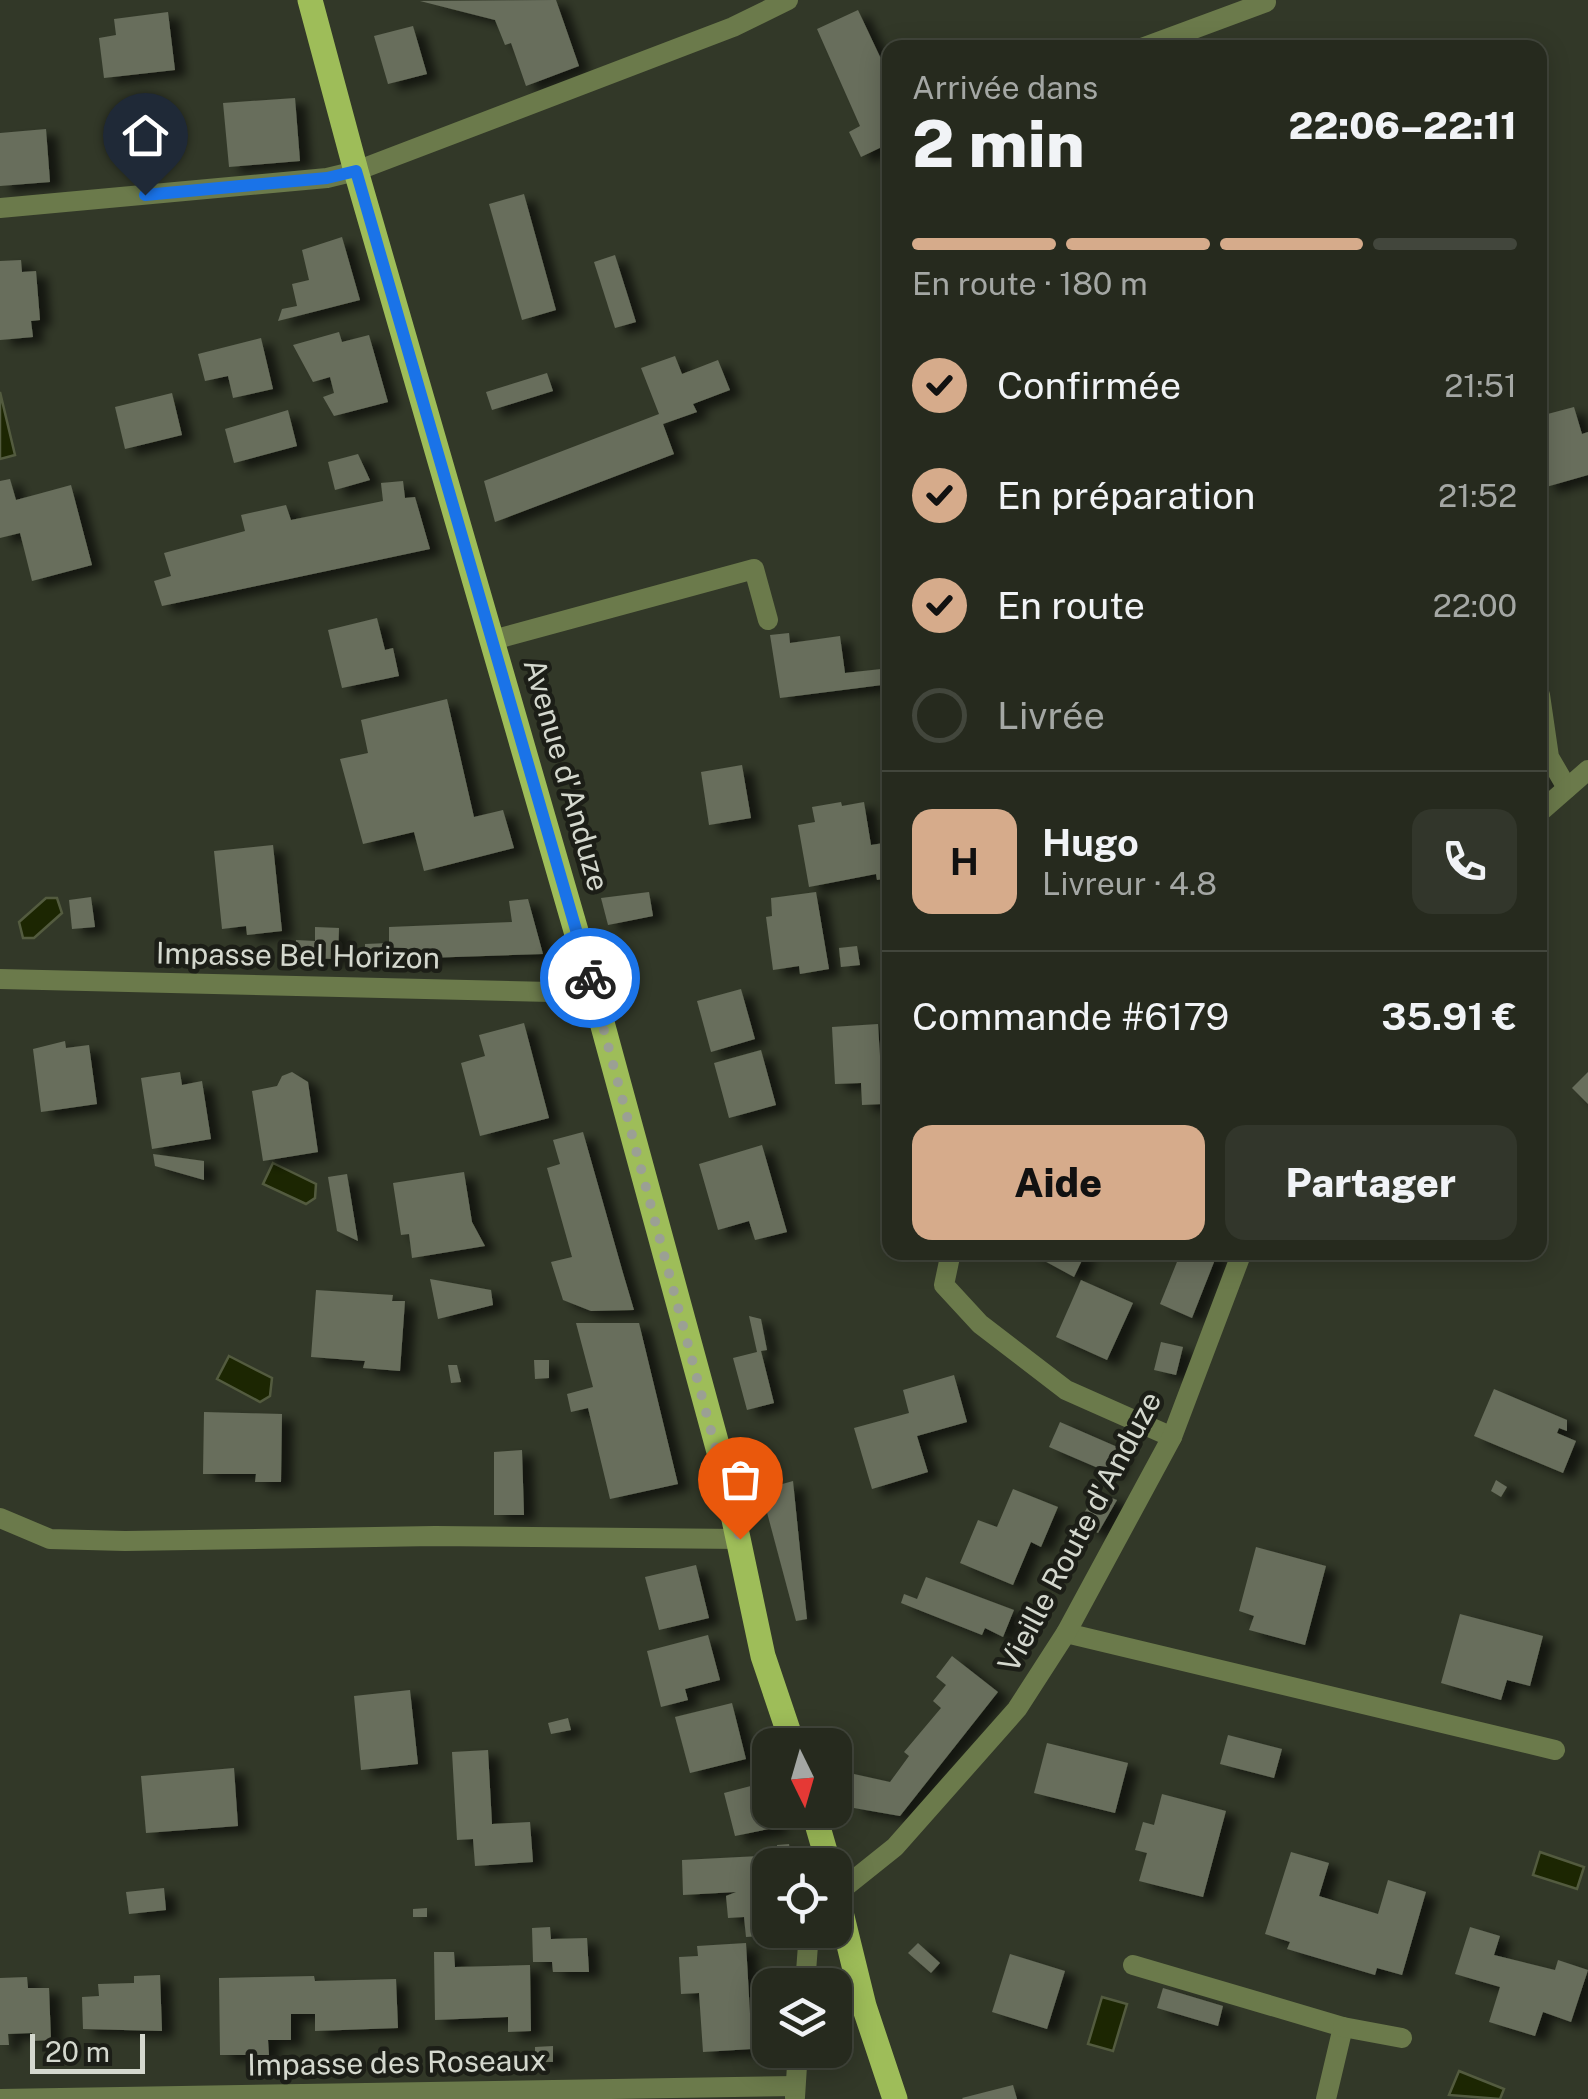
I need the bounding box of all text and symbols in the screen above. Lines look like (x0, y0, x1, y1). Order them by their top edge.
text: Arrivée dans (912, 69, 1098, 106)
pin (103, 93, 188, 196)
text: 22:06–22:11 (1289, 103, 1517, 148)
text: 2 min (912, 105, 1085, 182)
icon: home (118, 108, 173, 163)
text: En route · 180 m (912, 265, 1148, 302)
icon: check (912, 358, 967, 413)
text: Confirmée (997, 363, 1181, 408)
text: 21:51 (1444, 367, 1517, 404)
icon: check (912, 468, 967, 523)
text: En préparation (997, 473, 1255, 518)
text: 21:52 (1438, 477, 1517, 514)
icon: check (912, 578, 967, 633)
text: En route (997, 583, 1145, 628)
text: 22:00 (1433, 587, 1517, 624)
street label: Avenue d'Anduze (517, 654, 617, 895)
text: Livrée (997, 693, 1105, 738)
button: phone (1412, 809, 1517, 914)
text: Hugo (1042, 820, 1139, 865)
text: H (950, 839, 979, 884)
text: Livreur · 4.8 (1042, 865, 1217, 902)
courier (540, 928, 640, 1028)
street label: Impasse Bel Horizon (156, 935, 440, 975)
icon: bike (563, 951, 618, 1006)
text: Commande #6179 (912, 994, 1229, 1039)
text: 35.91 € (1381, 994, 1517, 1039)
button: Aide (912, 1125, 1205, 1240)
button: Partager (1225, 1125, 1517, 1240)
street label: Vieille Route d'Anduze (990, 1385, 1168, 1678)
pin (698, 1437, 783, 1540)
icon: bag (713, 1452, 768, 1507)
north arrow (752, 1728, 852, 1828)
map controls (752, 1728, 852, 2068)
button: locate (752, 1848, 852, 1948)
button: layers (752, 1968, 852, 2068)
scale bar (30, 2029, 145, 2074)
text: 20 m (45, 2035, 110, 2068)
street label: Impasse des Roseaux (247, 2041, 547, 2083)

